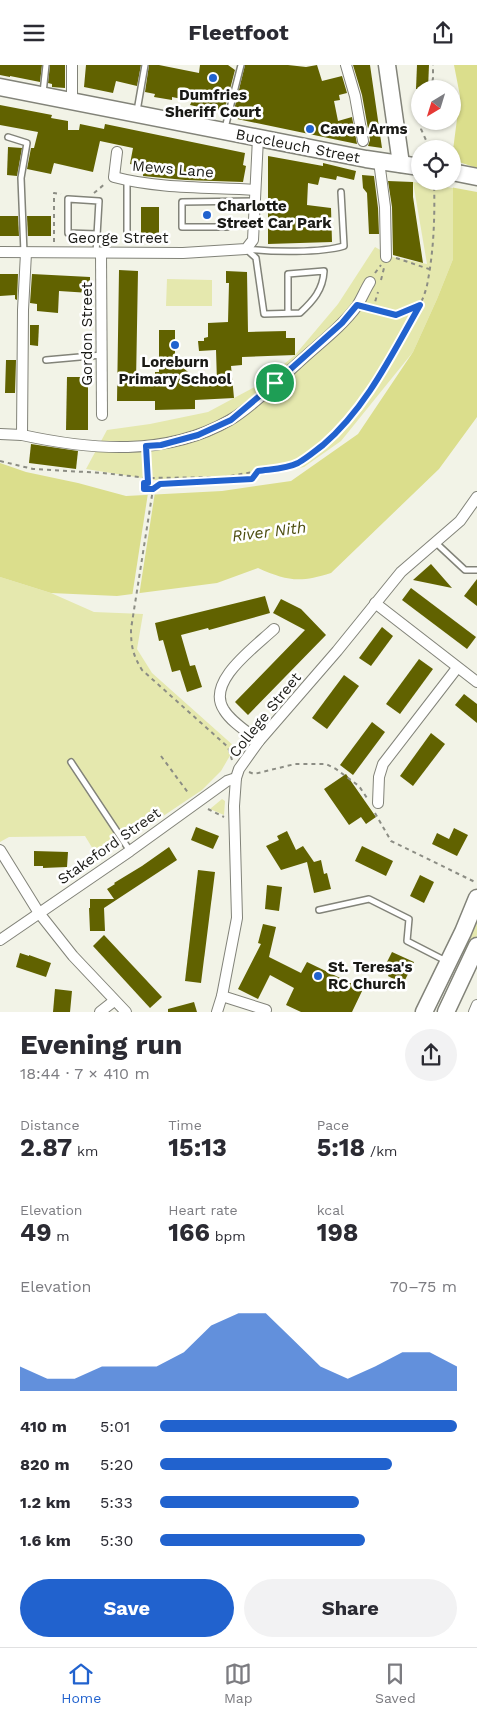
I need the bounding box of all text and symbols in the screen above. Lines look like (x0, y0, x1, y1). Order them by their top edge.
icon: menu (20, 19, 48, 47)
icon: share (429, 19, 457, 47)
text: Fleetfoot (188, 20, 289, 45)
marker: Dumfries Sheriff Court (207, 72, 219, 84)
north arrow (411, 80, 461, 130)
map controls (411, 80, 461, 190)
place label: Dumfries Sheriff Court (165, 86, 261, 121)
place label: Caven Arms (320, 120, 408, 138)
marker: Caven Arms (304, 123, 316, 135)
street label: Buccleuch Street (234, 125, 362, 167)
button: locate (411, 140, 461, 190)
street label: Mews Lane (131, 156, 215, 182)
place label: Charlotte Street Car Park (217, 197, 332, 232)
marker: Charlotte Street Car Park (201, 209, 213, 221)
street label: George Street (67, 229, 169, 247)
street label: Gordon Street (78, 281, 96, 386)
marker: Loreburn Primary School (169, 339, 181, 351)
place label: Loreburn Primary School (119, 353, 232, 388)
pin (254, 362, 296, 404)
icon: arrive (261, 369, 289, 397)
water label: River Nith (231, 518, 307, 545)
street label: College Street (225, 668, 305, 761)
street label: Stakeford Street (54, 803, 164, 888)
place label: St. Teresa's RC Church (328, 958, 412, 993)
marker: St. Teresa's RC Church (312, 970, 324, 982)
text: Evening run (20, 1028, 182, 1061)
button: share (405, 1029, 457, 1081)
text: 18:44 · 7 × 410 m (20, 1064, 150, 1083)
text: Distance (20, 1117, 80, 1133)
text: Time (168, 1117, 202, 1133)
text: Pace (317, 1117, 349, 1133)
text: 2.87 (20, 1133, 72, 1162)
text: 15:13 (168, 1133, 227, 1162)
text: 5:18 (317, 1133, 365, 1162)
text: km (72, 1143, 98, 1159)
text: /km (365, 1143, 397, 1159)
text: Elevation (20, 1202, 83, 1218)
text: Heart rate (168, 1202, 238, 1218)
text: kcal (317, 1202, 344, 1218)
text: 49 (20, 1218, 52, 1247)
text: 166 (168, 1218, 210, 1247)
text: 198 (317, 1218, 359, 1247)
text: m (52, 1228, 70, 1244)
text: bpm (210, 1228, 246, 1244)
text: Elevation (20, 1277, 91, 1296)
text: 70–75 m (390, 1277, 457, 1296)
text: 410 m (20, 1417, 67, 1436)
text: 5:01 (100, 1417, 130, 1436)
text: 820 m (20, 1455, 70, 1474)
text: 5:20 (100, 1455, 133, 1474)
text: 1.2 km (20, 1493, 71, 1512)
text: 5:33 (100, 1493, 133, 1512)
text: 1.6 km (20, 1531, 71, 1550)
text: 5:30 (100, 1531, 133, 1550)
button: Save (20, 1579, 234, 1637)
button: Share (244, 1579, 457, 1637)
tab: Home (61, 1660, 101, 1706)
tab: Map (224, 1660, 252, 1706)
tab: Saved (375, 1660, 416, 1706)

